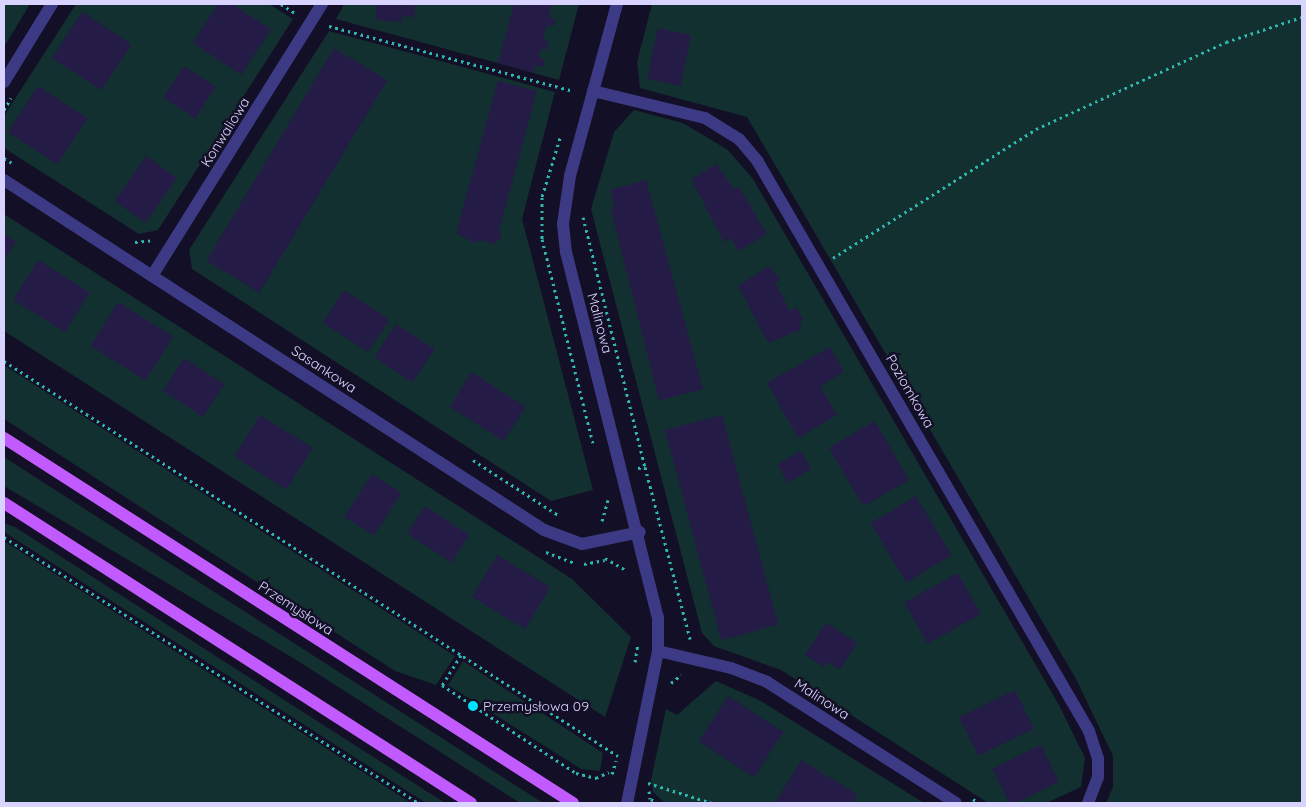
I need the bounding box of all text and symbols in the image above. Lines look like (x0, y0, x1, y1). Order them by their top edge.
street label: Konwaliowa (197, 94, 253, 170)
street label: Malinowa (584, 291, 616, 355)
street label: Sasankowa (288, 342, 360, 396)
street label: Poziomkowa (882, 351, 938, 431)
street label: Przemysłowa (255, 578, 337, 638)
street label: Malinowa (791, 675, 853, 723)
place label: Przemysłowa 09 (483, 698, 589, 714)
marker: Przemysłowa 09 (467, 700, 479, 712)

